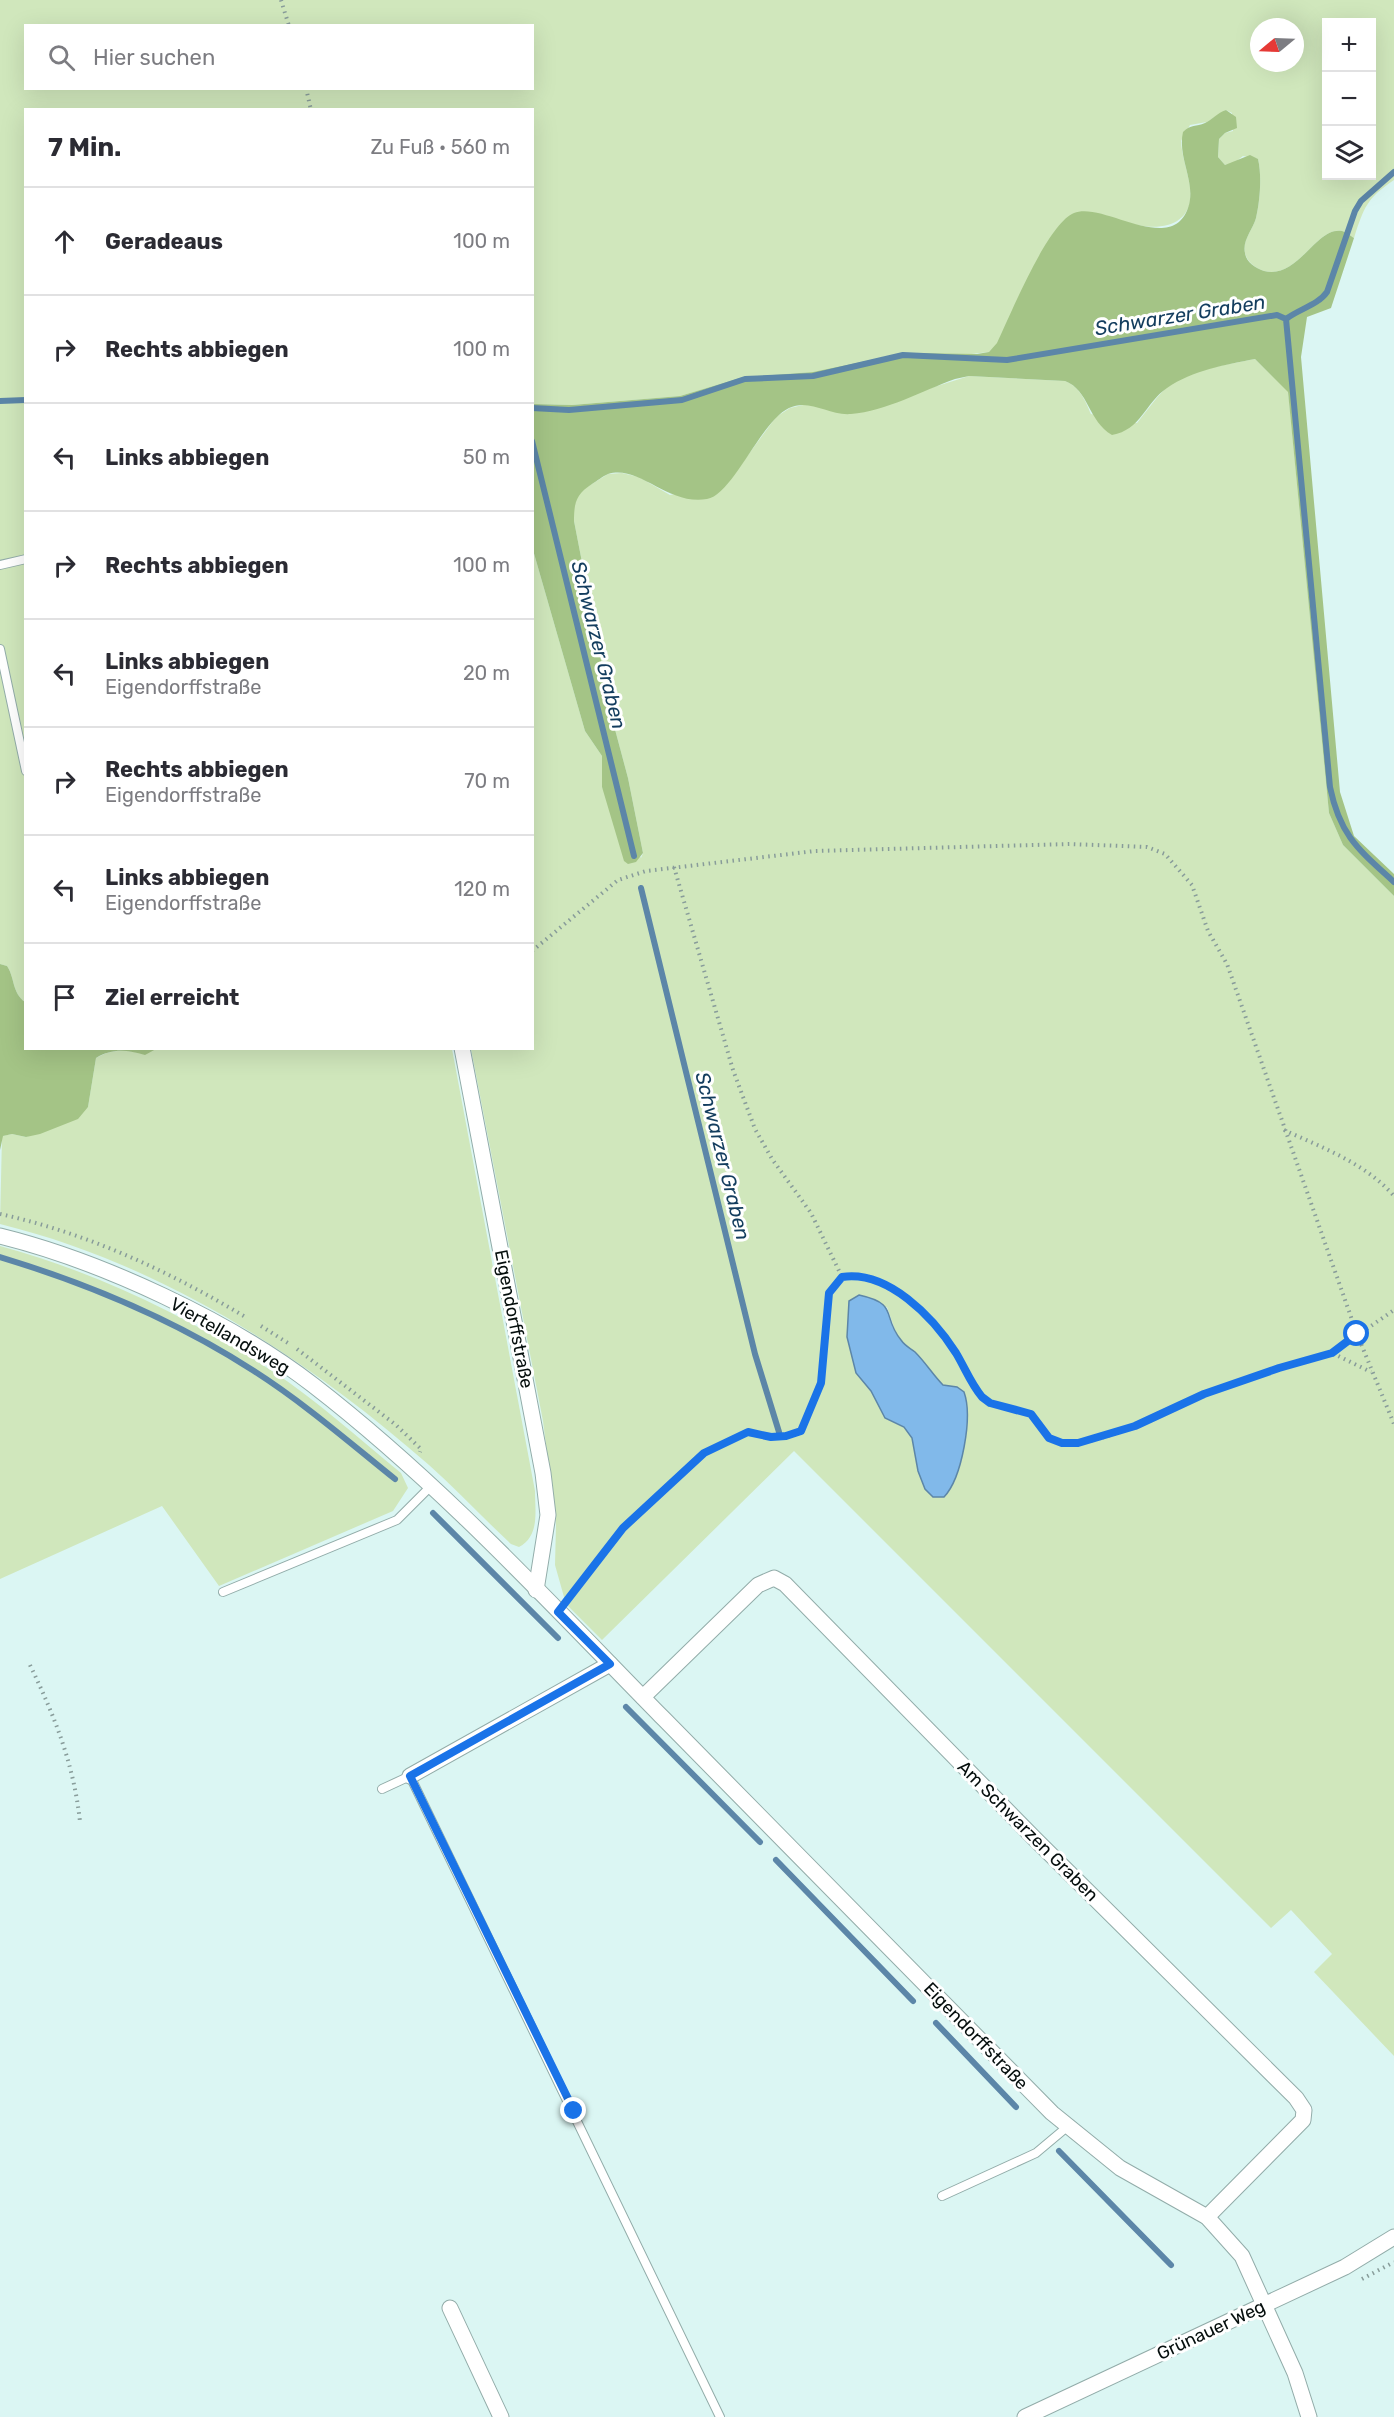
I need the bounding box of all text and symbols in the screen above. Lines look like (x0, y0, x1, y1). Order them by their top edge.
north arrow (1250, 18, 1304, 72)
map controls (1322, 18, 1376, 180)
button: + (1322, 18, 1376, 72)
search box (24, 24, 534, 90)
icon: search (45, 41, 78, 74)
text: Hier suchen (93, 44, 215, 71)
button: − (1322, 72, 1376, 126)
button: layers (1322, 126, 1376, 180)
text: 7 Min. (48, 132, 122, 163)
text: Zu Fuß · 560 m (370, 135, 510, 159)
icon: ahead (48, 225, 81, 258)
text: Geradeaus (105, 228, 223, 255)
text: 100 m (453, 229, 510, 253)
water label: Schwarzer Graben (1093, 290, 1267, 340)
icon: right (48, 333, 81, 366)
text: Rechts abbiegen (105, 336, 289, 363)
text: 100 m (453, 337, 510, 361)
icon: left (48, 441, 81, 474)
text: Links abbiegen (105, 444, 269, 471)
text: 50 m (463, 445, 510, 469)
icon: right (48, 549, 81, 582)
text: Rechts abbiegen (105, 552, 289, 579)
text: 100 m (453, 553, 510, 577)
water label: Schwarzer Graben (567, 559, 631, 731)
text: Links abbiegen (105, 648, 269, 675)
icon: left (48, 657, 81, 690)
text: 20 m (463, 661, 510, 685)
text: Eigendorffstraße (105, 675, 261, 699)
text: Rechts abbiegen (105, 756, 289, 783)
icon: right (48, 765, 81, 798)
text: 70 m (464, 769, 510, 793)
text: Eigendorffstraße (105, 783, 261, 807)
text: Links abbiegen (105, 864, 269, 891)
icon: left (48, 873, 81, 906)
text: 120 m (454, 877, 510, 901)
text: Eigendorffstraße (105, 891, 261, 915)
icon: arrive (48, 981, 81, 1014)
text: Ziel erreicht (105, 984, 239, 1011)
water label: Schwarzer Graben (691, 1070, 755, 1242)
street label: Eigendorffstraße (490, 1248, 538, 1390)
street label: Viertellandsweg (166, 1293, 294, 1379)
route start (1343, 1320, 1369, 1346)
street label: Am Schwarzen Graben (953, 1756, 1103, 1906)
street label: Eigendorffstraße (919, 1978, 1033, 2094)
route end (560, 2097, 586, 2123)
street label: Grünauer Weg (1153, 2295, 1269, 2365)

